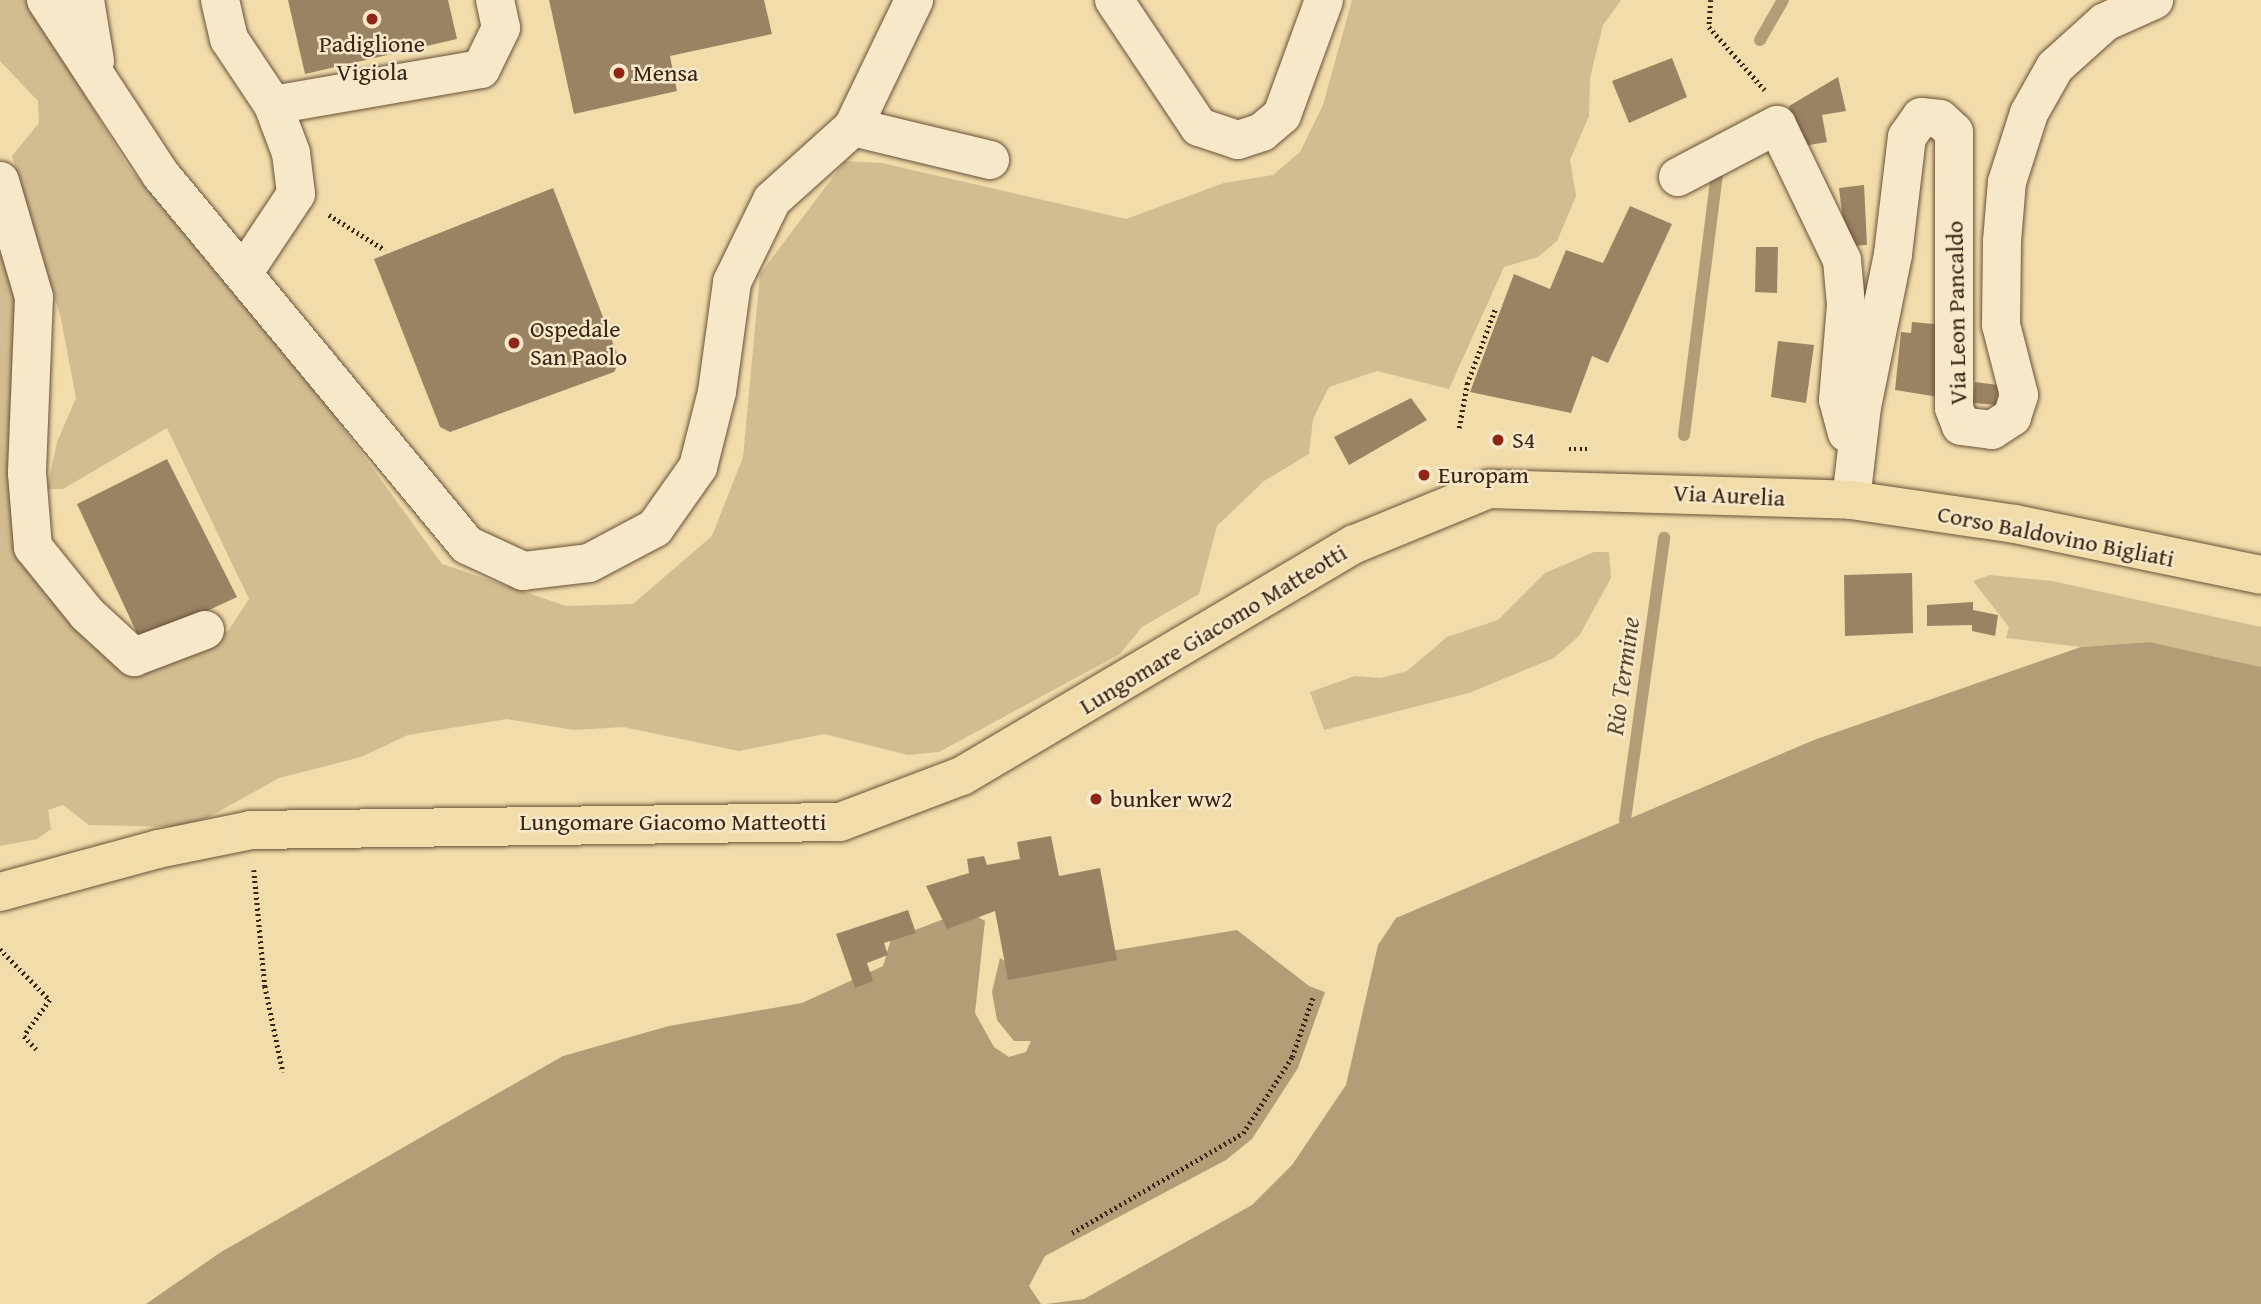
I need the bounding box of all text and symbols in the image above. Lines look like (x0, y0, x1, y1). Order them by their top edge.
marker: Padiglione Vigiola (364, 11, 380, 27)
place label: Padiglione Vigiola (319, 30, 425, 86)
place label: Mensa (633, 59, 698, 87)
marker: Mensa (611, 65, 627, 81)
street label: Via Leon Pancaldo (1940, 220, 1972, 406)
place label: Ospedale San Paolo (530, 315, 627, 371)
marker: Ospedale San Paolo (504, 333, 524, 353)
place label: S4 (1512, 426, 1535, 454)
marker: S4 (1490, 432, 1506, 448)
place label: Europam (1438, 461, 1529, 489)
marker: Europam (1416, 467, 1432, 483)
street label: Via Aurelia (1672, 478, 1786, 512)
street label: Corso Baldovino Bigliati (1935, 499, 2177, 573)
street label: Lungomare Giacomo Matteotti (1074, 538, 1352, 720)
water label: Rio Termine (1598, 615, 1646, 737)
place label: bunker ww2 (1110, 785, 1233, 813)
marker: bunker ww2 (1088, 791, 1104, 807)
street label: Lungomare Giacomo Matteotti (520, 808, 826, 836)

